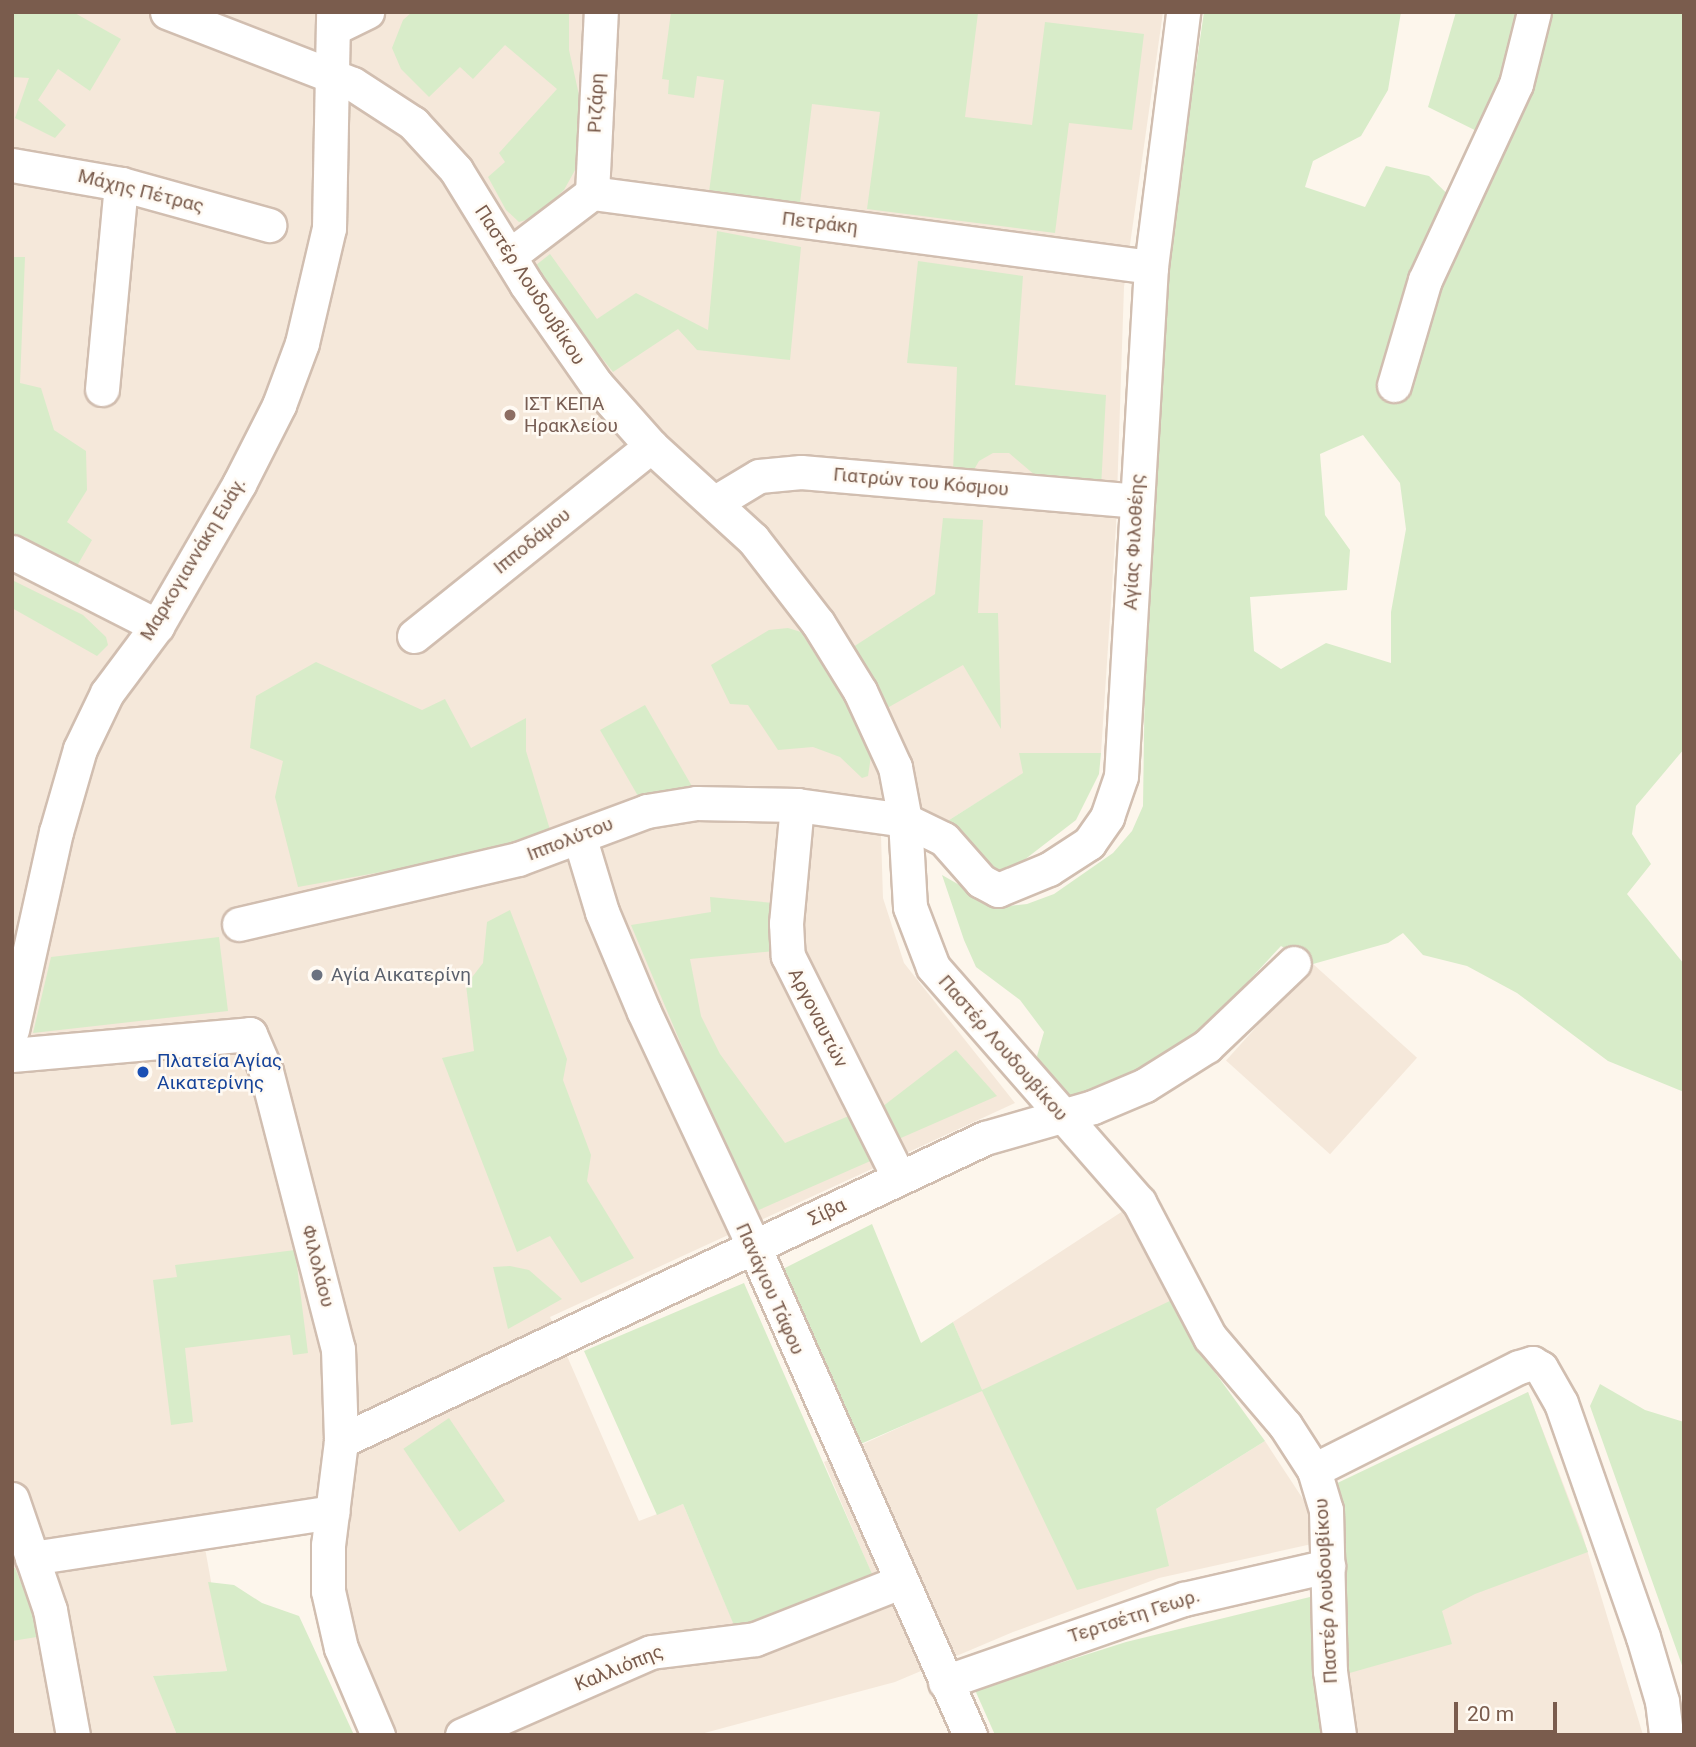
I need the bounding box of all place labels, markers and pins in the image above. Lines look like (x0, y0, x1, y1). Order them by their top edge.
place label: ΙΣΤ ΚΕΠΑ Ηρακλείου (524, 393, 618, 437)
marker: ΙΣΤ ΚΕΠΑ Ηρακλείου (502, 407, 518, 423)
place label: Αγία Αικατερίνη (331, 964, 471, 986)
marker: Αγία Αικατερίνη (309, 967, 325, 983)
place label: Πλατεία Αγίας Αικατερίνης (157, 1050, 282, 1094)
marker: Πλατεία Αγίας Αικατερίνης (135, 1064, 151, 1080)

